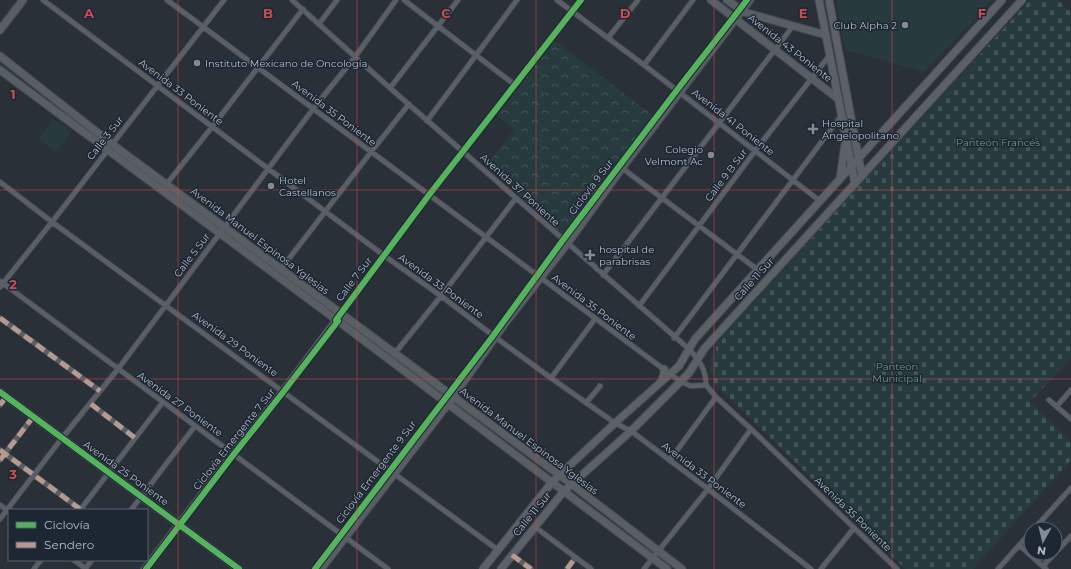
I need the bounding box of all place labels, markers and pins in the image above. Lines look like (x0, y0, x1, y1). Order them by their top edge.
place label: Club Alpha 2 (834, 19, 897, 32)
marker: Club Alpha 2 (900, 20, 910, 30)
place label: Instituto Mexicano de Oncología (205, 57, 367, 70)
marker: Instituto Mexicano de Oncología (192, 58, 202, 68)
place label: Hospital Angelopolitano (822, 117, 899, 142)
marker: Hospital Angelopolitano (807, 123, 819, 135)
place label: Colegio Velmont Ac (645, 143, 703, 168)
marker: Colegio Velmont Ac (706, 150, 716, 160)
place label: Hotel Castellanos (279, 174, 336, 199)
marker: Hotel Castellanos (266, 181, 276, 191)
place label: hospital de parabrisas (599, 243, 654, 268)
marker: hospital de parabrisas (584, 249, 596, 261)

